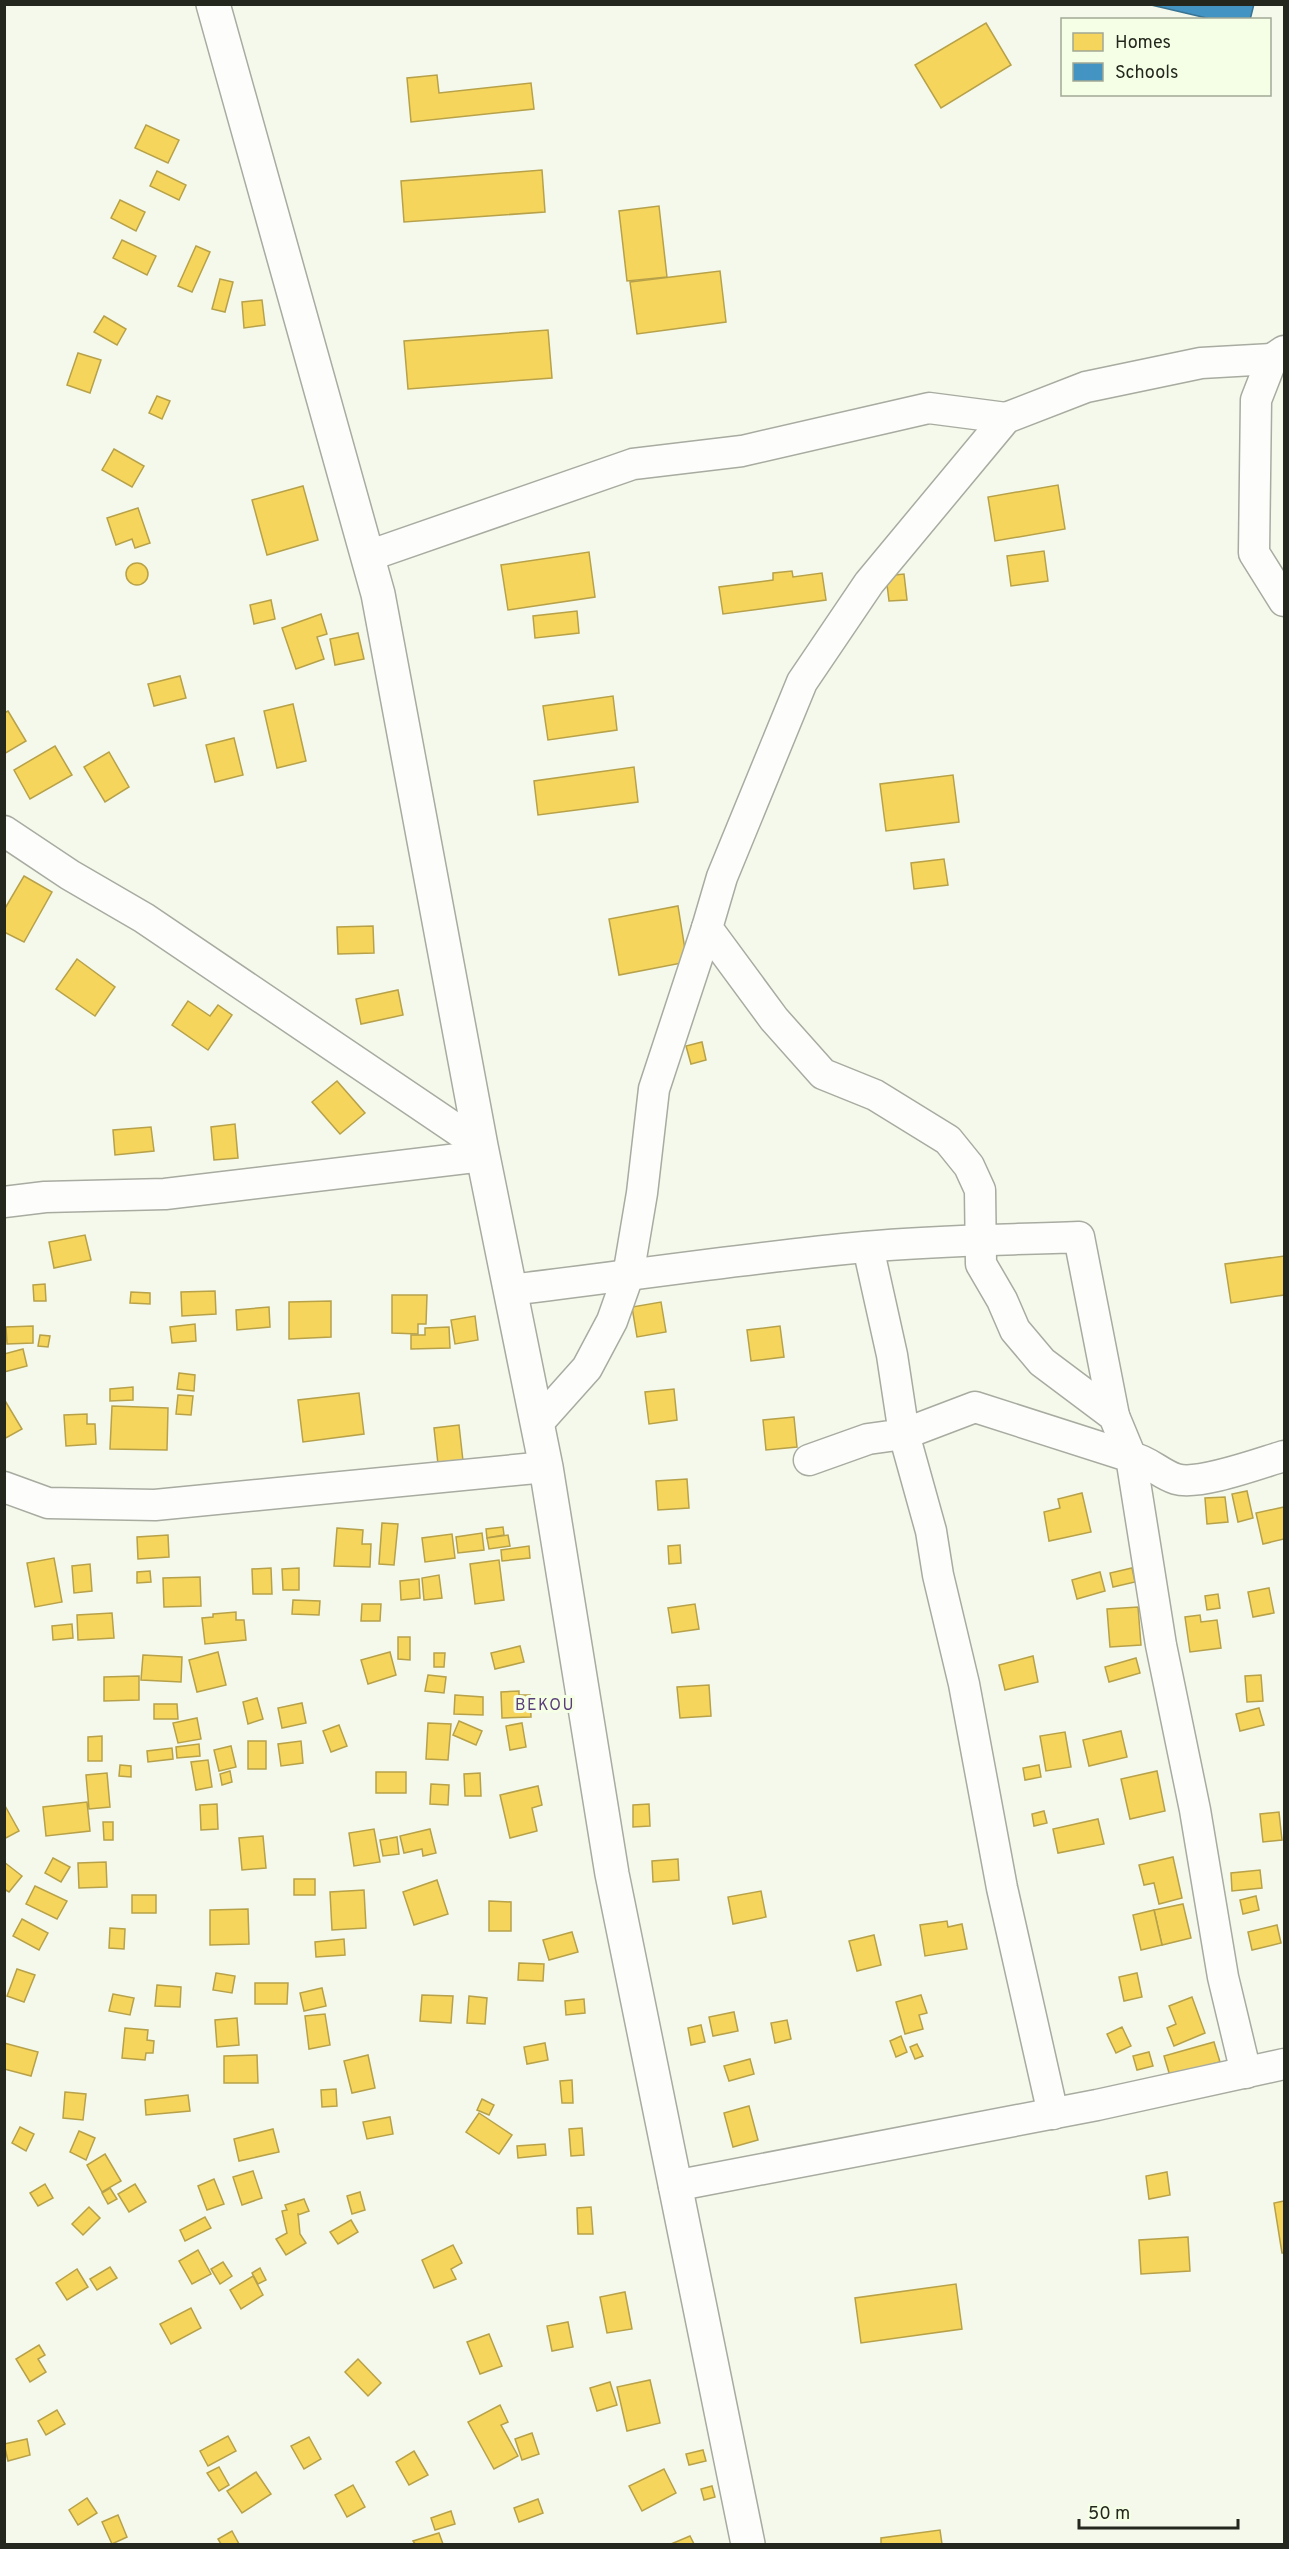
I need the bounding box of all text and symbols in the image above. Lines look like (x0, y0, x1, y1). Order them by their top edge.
legend (1061, 18, 1271, 96)
text: Homes (1115, 32, 1171, 55)
text: Schools (1115, 62, 1178, 85)
district label: BEKOU (515, 1696, 575, 1716)
scale bar (1079, 2492, 1238, 2530)
text: 50 m (1088, 2503, 1130, 2526)

